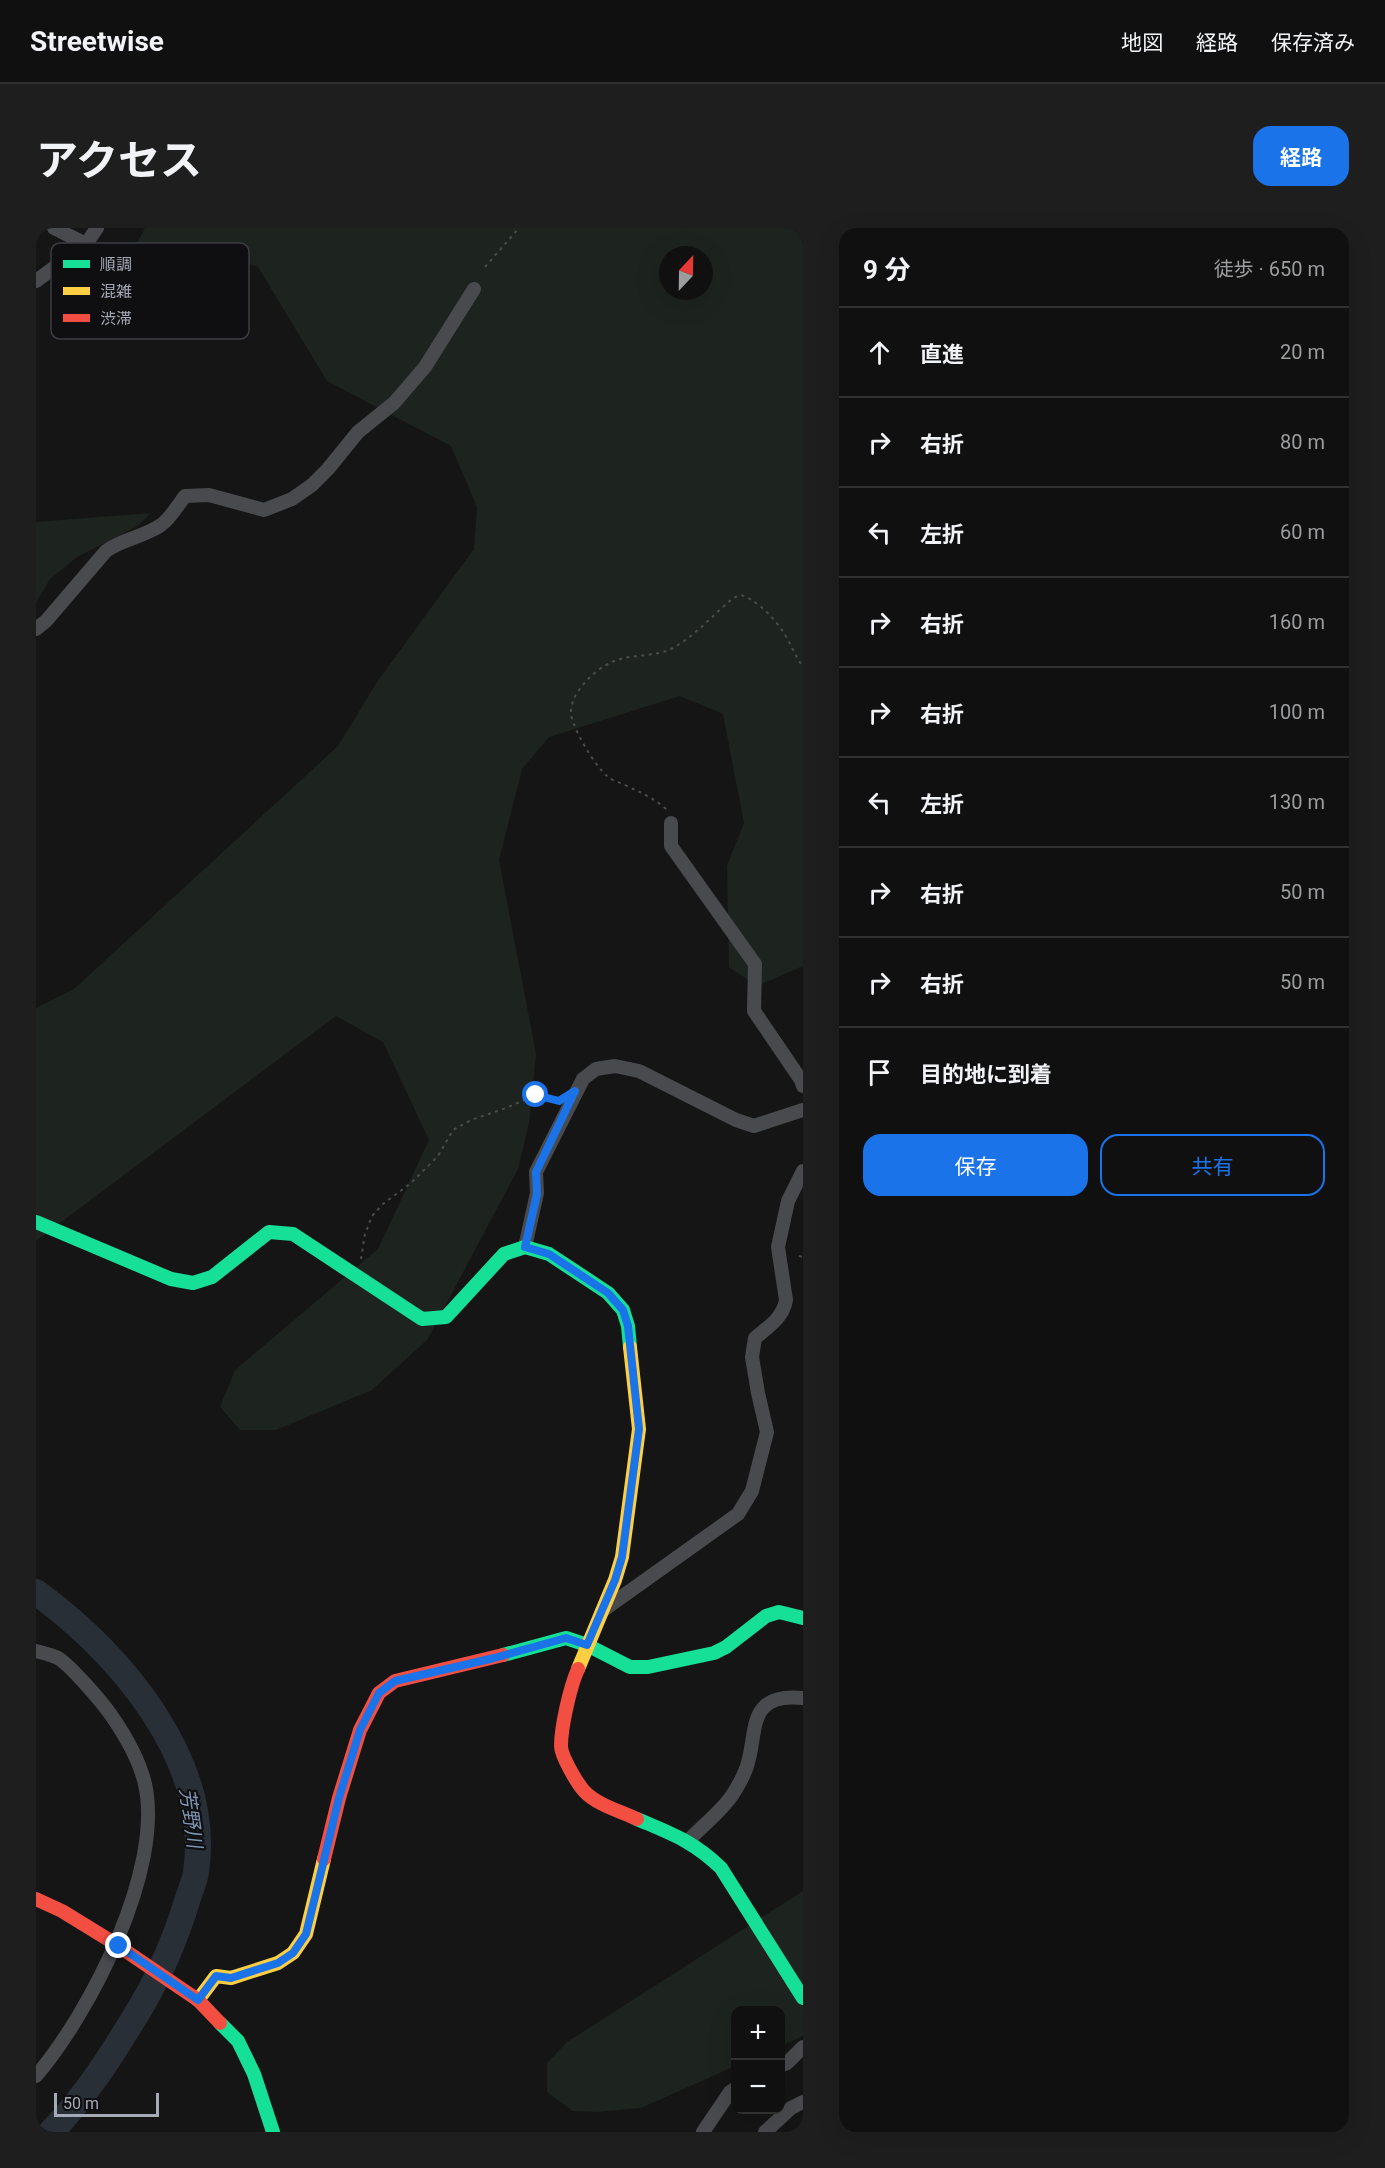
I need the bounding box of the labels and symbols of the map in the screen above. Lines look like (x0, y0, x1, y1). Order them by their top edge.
legend (51, 243, 249, 339)
north arrow (659, 246, 713, 300)
text: 順調 (100, 255, 132, 274)
text: 混雑 (100, 282, 132, 301)
text: 渋滞 (100, 309, 132, 328)
route start (522, 1081, 548, 1107)
water label: 芳野川 (175, 1787, 207, 1851)
route end (105, 1932, 131, 1958)
scale bar (54, 2090, 159, 2118)

